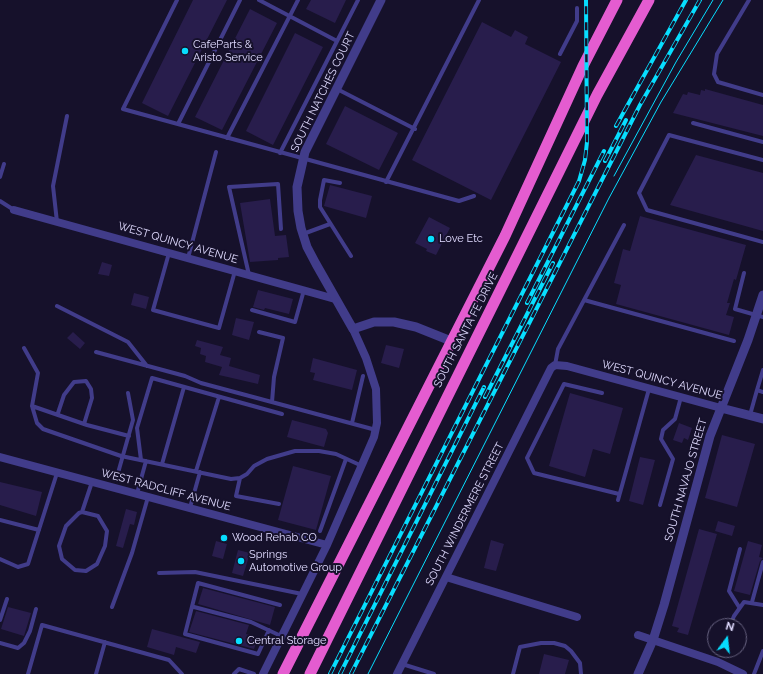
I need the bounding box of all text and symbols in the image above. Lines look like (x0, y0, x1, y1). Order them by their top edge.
street label: SOUTH NATCHES COURT (288, 30, 358, 154)
place label: CafeParts & Aristo Service (193, 38, 263, 64)
marker: CafeParts & Aristo Service (180, 46, 190, 56)
street label: WEST QUINCY AVENUE (117, 220, 239, 266)
place label: Love Etc (439, 232, 483, 246)
marker: Love Etc (426, 234, 436, 244)
street label: SOUTH SANTA FE DRIVE (431, 270, 501, 390)
street label: WEST QUINCY AVENUE (600, 358, 724, 402)
street label: SOUTH NAVAJO STREET (662, 417, 710, 543)
street label: SOUTH WINDERMERE STREET (423, 440, 507, 588)
street label: WEST RADCLIFF AVENUE (100, 466, 232, 514)
place label: Wood Rehab CO (232, 531, 317, 545)
marker: Wood Rehab CO (219, 533, 229, 543)
place label: Springs Automotive Group (249, 548, 342, 574)
marker: Springs Automotive Group (236, 556, 246, 566)
north arrow (707, 618, 747, 658)
text: N (724, 620, 736, 634)
place label: Central Storage (247, 634, 326, 648)
marker: Central Storage (234, 636, 244, 646)

